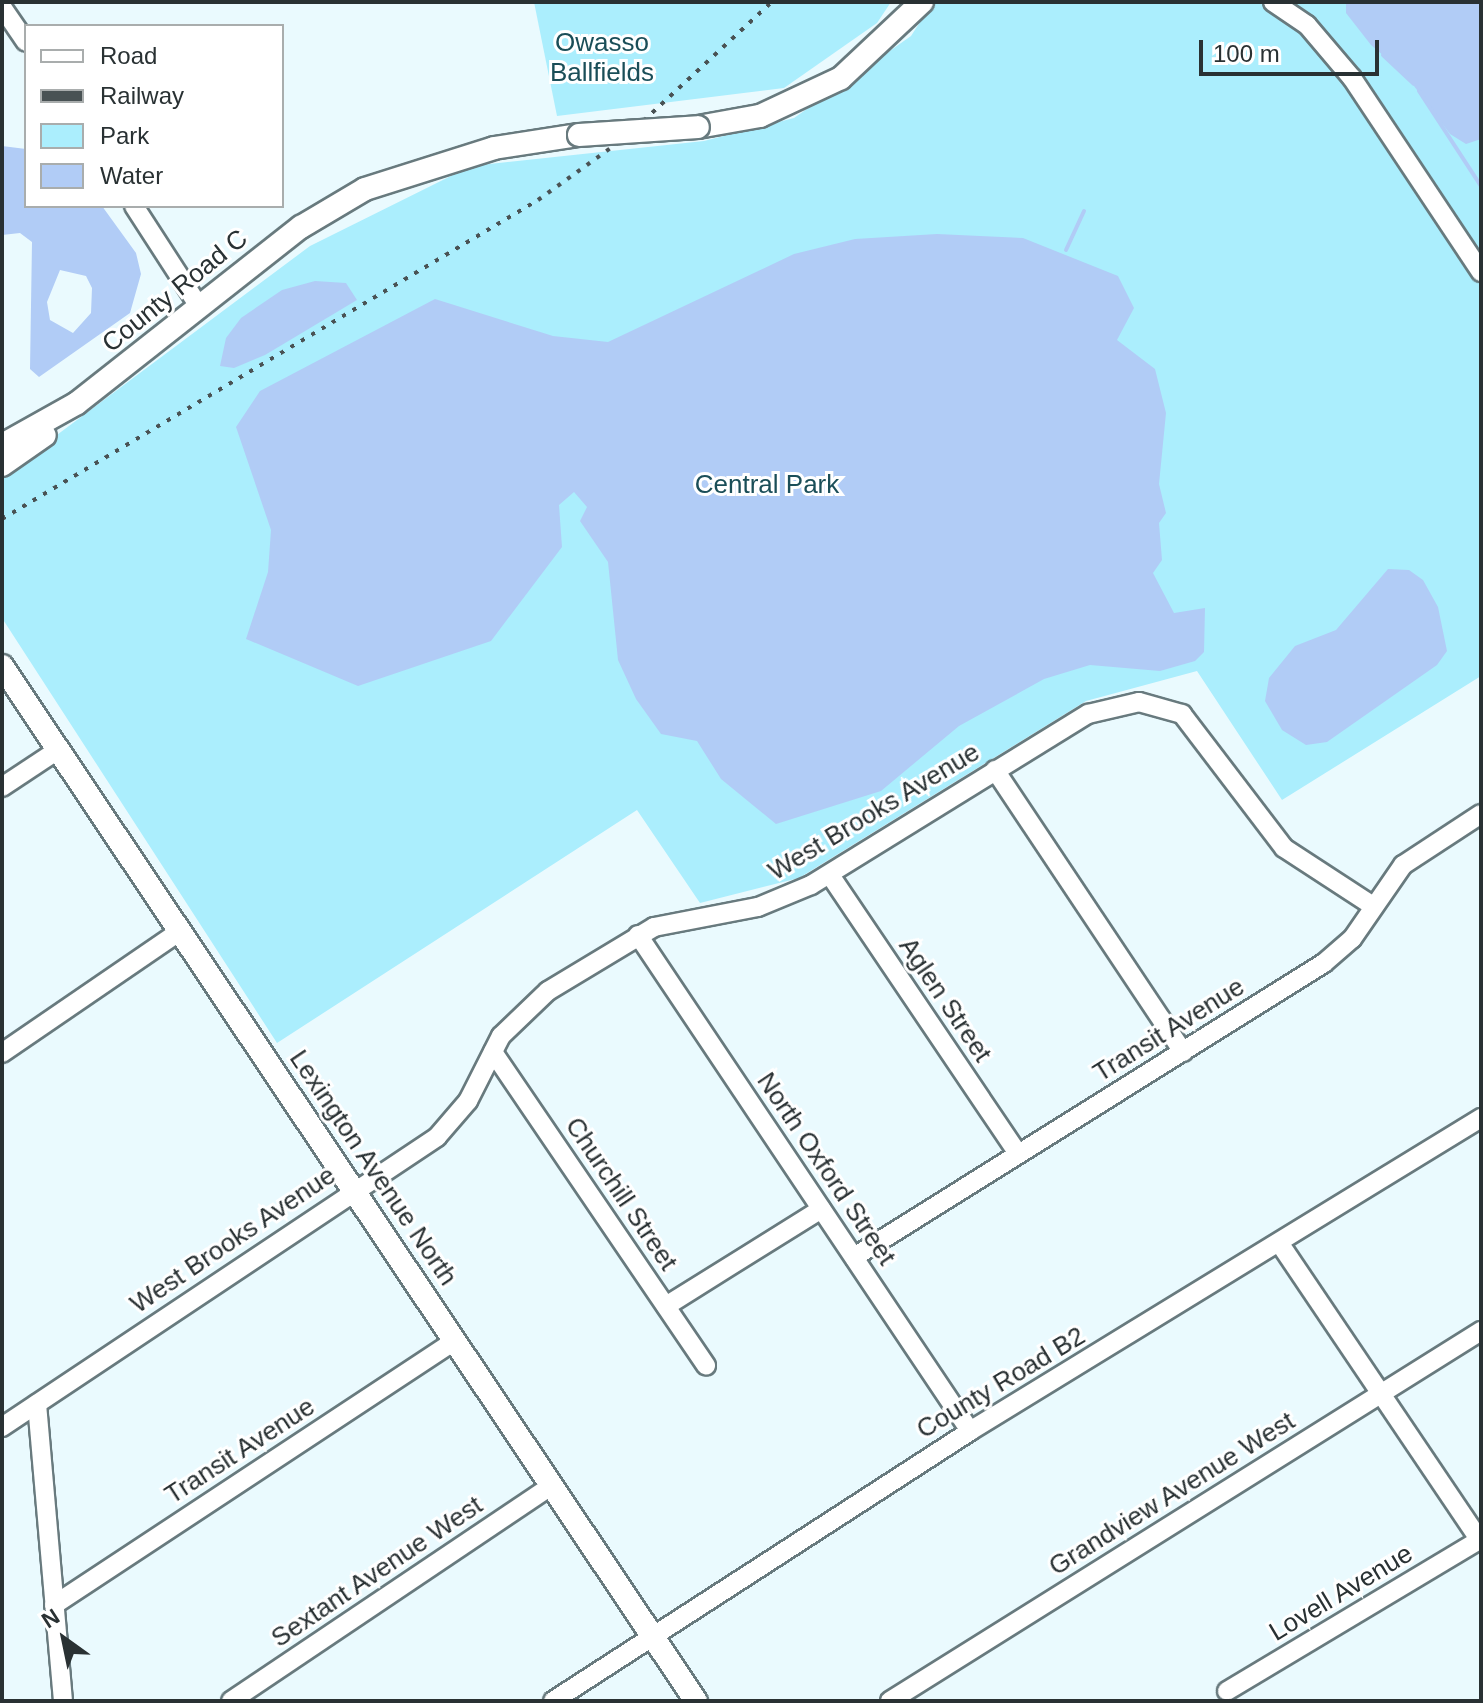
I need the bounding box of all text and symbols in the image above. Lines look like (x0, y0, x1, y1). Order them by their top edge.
legend (24, 24, 284, 208)
scale bar (1203, 24, 1383, 74)
park label: Owasso Ballfields (550, 27, 654, 88)
text: 100 m (1213, 40, 1280, 67)
text: Road (100, 42, 157, 69)
text: Railway (100, 82, 184, 109)
text: Park (100, 122, 149, 149)
text: Water (100, 162, 163, 189)
street label: County Road C (96, 223, 254, 359)
park label: Central Park (695, 469, 839, 501)
street label: West Brooks Avenue (762, 736, 986, 888)
street label: Aglen Street (892, 932, 998, 1068)
street label: Transit Avenue (1087, 971, 1251, 1089)
street label: Lexington Avenue North (282, 1044, 464, 1292)
street label: North Oxford Street (750, 1067, 902, 1271)
street label: Churchill Street (558, 1112, 684, 1276)
street label: West Brooks Avenue (124, 1159, 342, 1321)
street label: County Road B2 (911, 1320, 1091, 1446)
street label: Transit Avenue (159, 1391, 321, 1511)
street label: Grandview Avenue West (1043, 1405, 1301, 1583)
street label: Sextant Avenue West (265, 1489, 489, 1655)
street label: Lovell Avenue (1263, 1538, 1419, 1648)
north arrow (24, 1599, 104, 1679)
text: N (37, 1604, 64, 1633)

